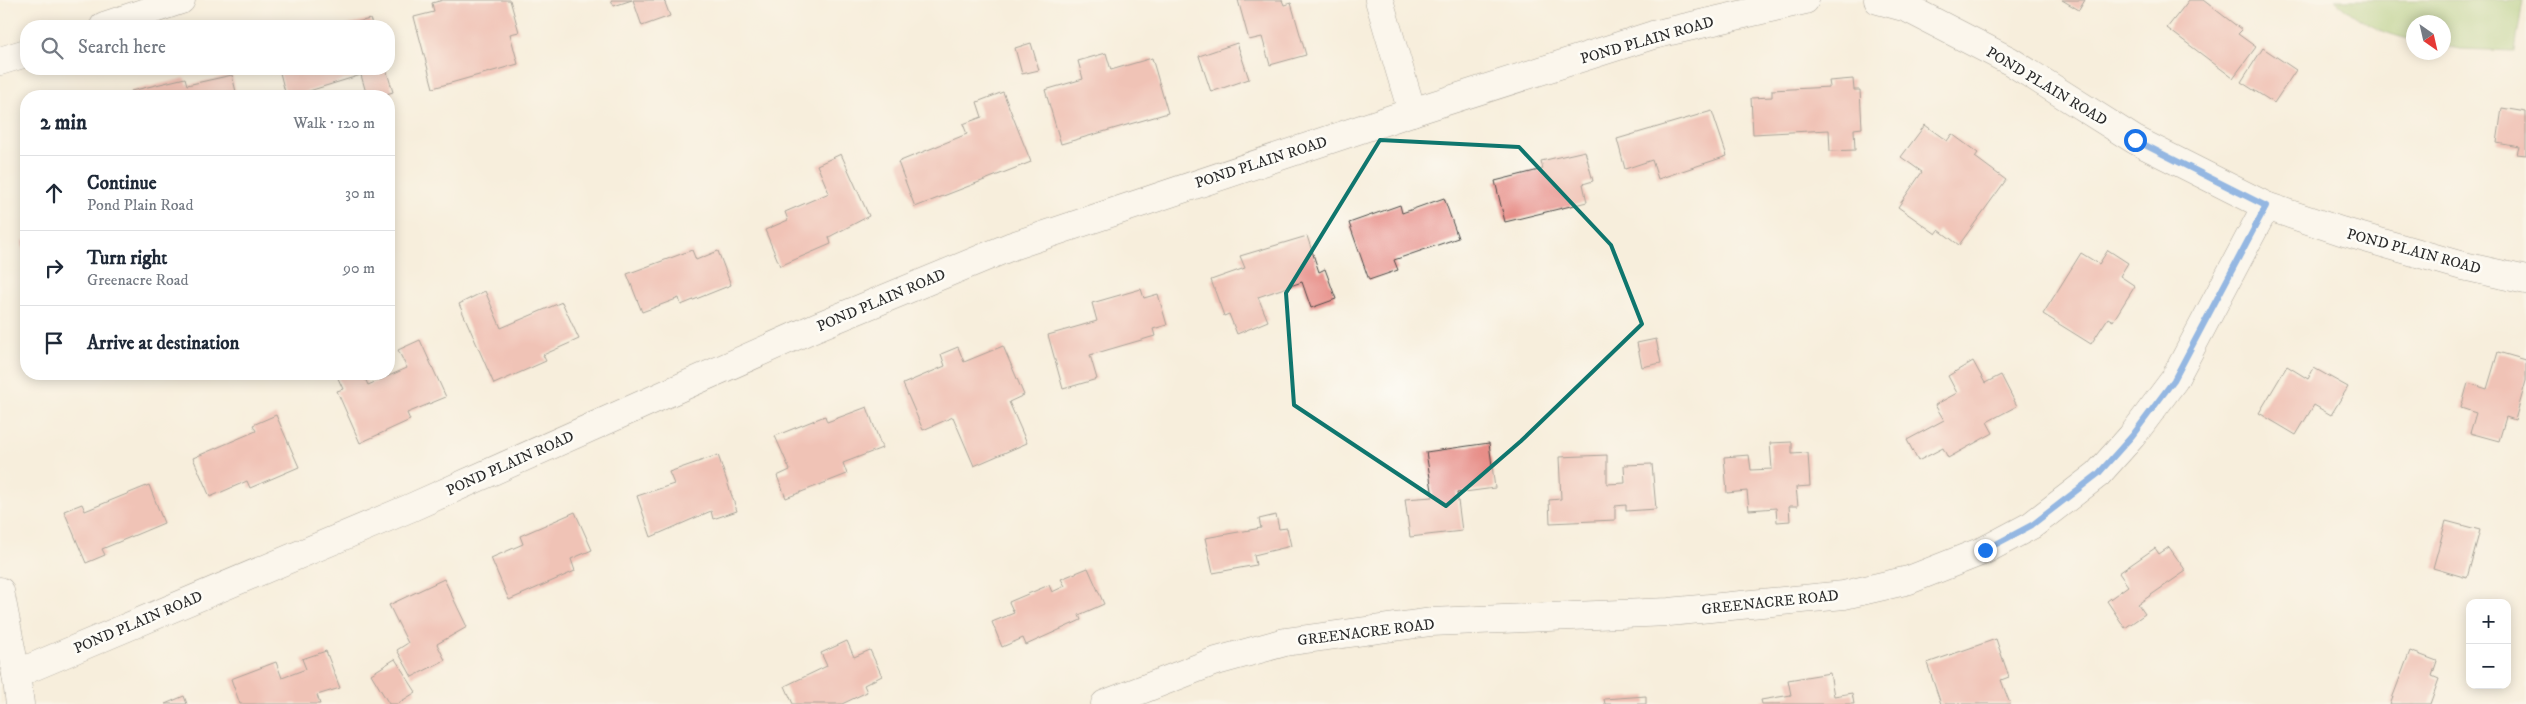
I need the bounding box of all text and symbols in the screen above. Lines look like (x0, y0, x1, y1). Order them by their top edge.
street label: POND PLAIN ROAD (1578, 12, 1716, 69)
north arrow (2406, 15, 2451, 60)
search box (20, 20, 395, 75)
icon: search (38, 34, 66, 62)
text: Search here (78, 36, 166, 59)
street label: POND PLAIN ROAD (1983, 43, 2111, 130)
text: 2 min (40, 110, 87, 136)
text: Walk · 120 m (293, 113, 375, 133)
route start (2124, 129, 2147, 152)
street label: POND PLAIN ROAD (1193, 132, 1330, 193)
text: Continue (87, 172, 157, 195)
icon: ahead (40, 179, 68, 207)
text: 30 m (345, 183, 375, 203)
text: Pond Plain Road (87, 195, 193, 215)
street label: POND PLAIN ROAD (2345, 224, 2483, 279)
text: Turn right (87, 247, 167, 270)
icon: right (40, 254, 68, 282)
text: 90 m (343, 258, 375, 278)
street label: POND PLAIN ROAD (814, 265, 948, 336)
text: Greenacre Road (87, 270, 189, 290)
icon: arrive (40, 329, 68, 357)
text: Arrive at destination (87, 332, 239, 355)
street label: POND PLAIN ROAD (443, 427, 577, 500)
route end (1974, 539, 1997, 562)
street label: GREENACRE ROAD (1700, 586, 1840, 619)
street label: POND PLAIN ROAD (71, 587, 205, 658)
map controls (2466, 599, 2511, 689)
button: + (2466, 599, 2511, 644)
street label: GREENACRE ROAD (1296, 615, 1436, 650)
button: − (2466, 644, 2511, 689)

